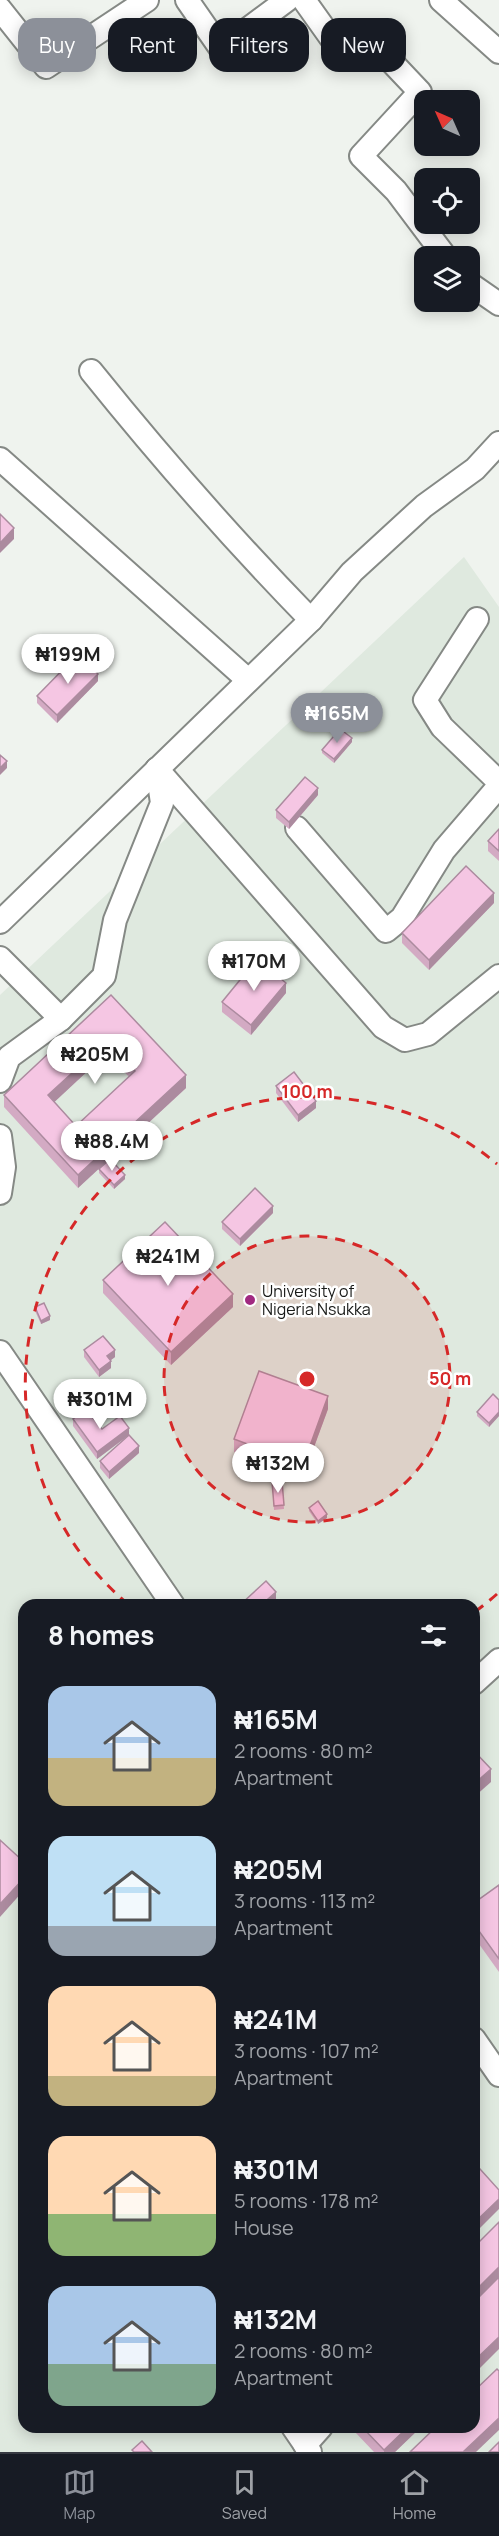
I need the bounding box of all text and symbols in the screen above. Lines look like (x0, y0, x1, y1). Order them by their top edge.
chip: Buy (18, 18, 96, 72)
chip: Rent (108, 18, 197, 72)
chip: Filters (209, 18, 309, 72)
chip: New (321, 18, 406, 72)
north arrow (414, 90, 480, 156)
map controls (414, 90, 480, 312)
button: locate (414, 168, 480, 234)
button: layers (414, 246, 480, 312)
pin: ₦199M (26, 634, 110, 685)
text: ₦199M (35, 640, 101, 667)
pin: ₦165M (295, 693, 379, 744)
text: ₦165M (305, 699, 369, 726)
pin: ₦170M (212, 941, 296, 992)
text: ₦170M (222, 947, 286, 974)
pin: ₦205M (53, 1034, 137, 1085)
text: ₦205M (61, 1040, 129, 1067)
text: 100 m (281, 1079, 333, 1103)
pin: ₦88.4M (63, 1121, 161, 1172)
text: ₦88.4M (75, 1127, 149, 1154)
pin: ₦241M (126, 1236, 210, 1287)
text: ₦241M (136, 1242, 200, 1269)
place label: University of Nigeria Nsukka (262, 1280, 371, 1320)
marker: University of Nigeria Nsukka (243, 1293, 257, 1307)
text: 50 m (429, 1366, 471, 1390)
centre of rings (297, 1369, 317, 1389)
pin: ₦301M (58, 1379, 142, 1430)
text: ₦301M (67, 1385, 133, 1412)
pin: ₦132M (236, 1443, 320, 1494)
text: ₦132M (246, 1449, 310, 1476)
text: 8 homes (48, 1617, 154, 1653)
icon: filters (417, 1619, 450, 1652)
text: ₦165M (234, 1701, 318, 1737)
icon: home (96, 1710, 168, 1782)
text: 2 rooms · 80 m² (234, 1737, 373, 1764)
text: Apartment (234, 1764, 333, 1791)
text: ₦205M (234, 1851, 323, 1887)
icon: home (96, 1860, 168, 1932)
text: 3 rooms · 113 m² (234, 1887, 375, 1914)
text: Apartment (234, 1914, 333, 1941)
text: ₦241M (234, 2001, 317, 2037)
icon: home (96, 2010, 168, 2082)
text: 3 rooms · 107 m² (234, 2037, 379, 2064)
text: Apartment (234, 2064, 333, 2091)
text: ₦301M (234, 2151, 319, 2187)
icon: home (96, 2160, 168, 2232)
text: 5 rooms · 178 m² (234, 2187, 379, 2214)
text: House (234, 2214, 294, 2241)
text: ₦132M (234, 2301, 317, 2337)
icon: home (96, 2310, 168, 2382)
text: 2 rooms · 80 m² (234, 2337, 373, 2364)
text: Apartment (234, 2364, 333, 2391)
tab: Map (63, 2466, 96, 2524)
tab: Saved (222, 2466, 267, 2524)
tab: Home (393, 2466, 436, 2524)

